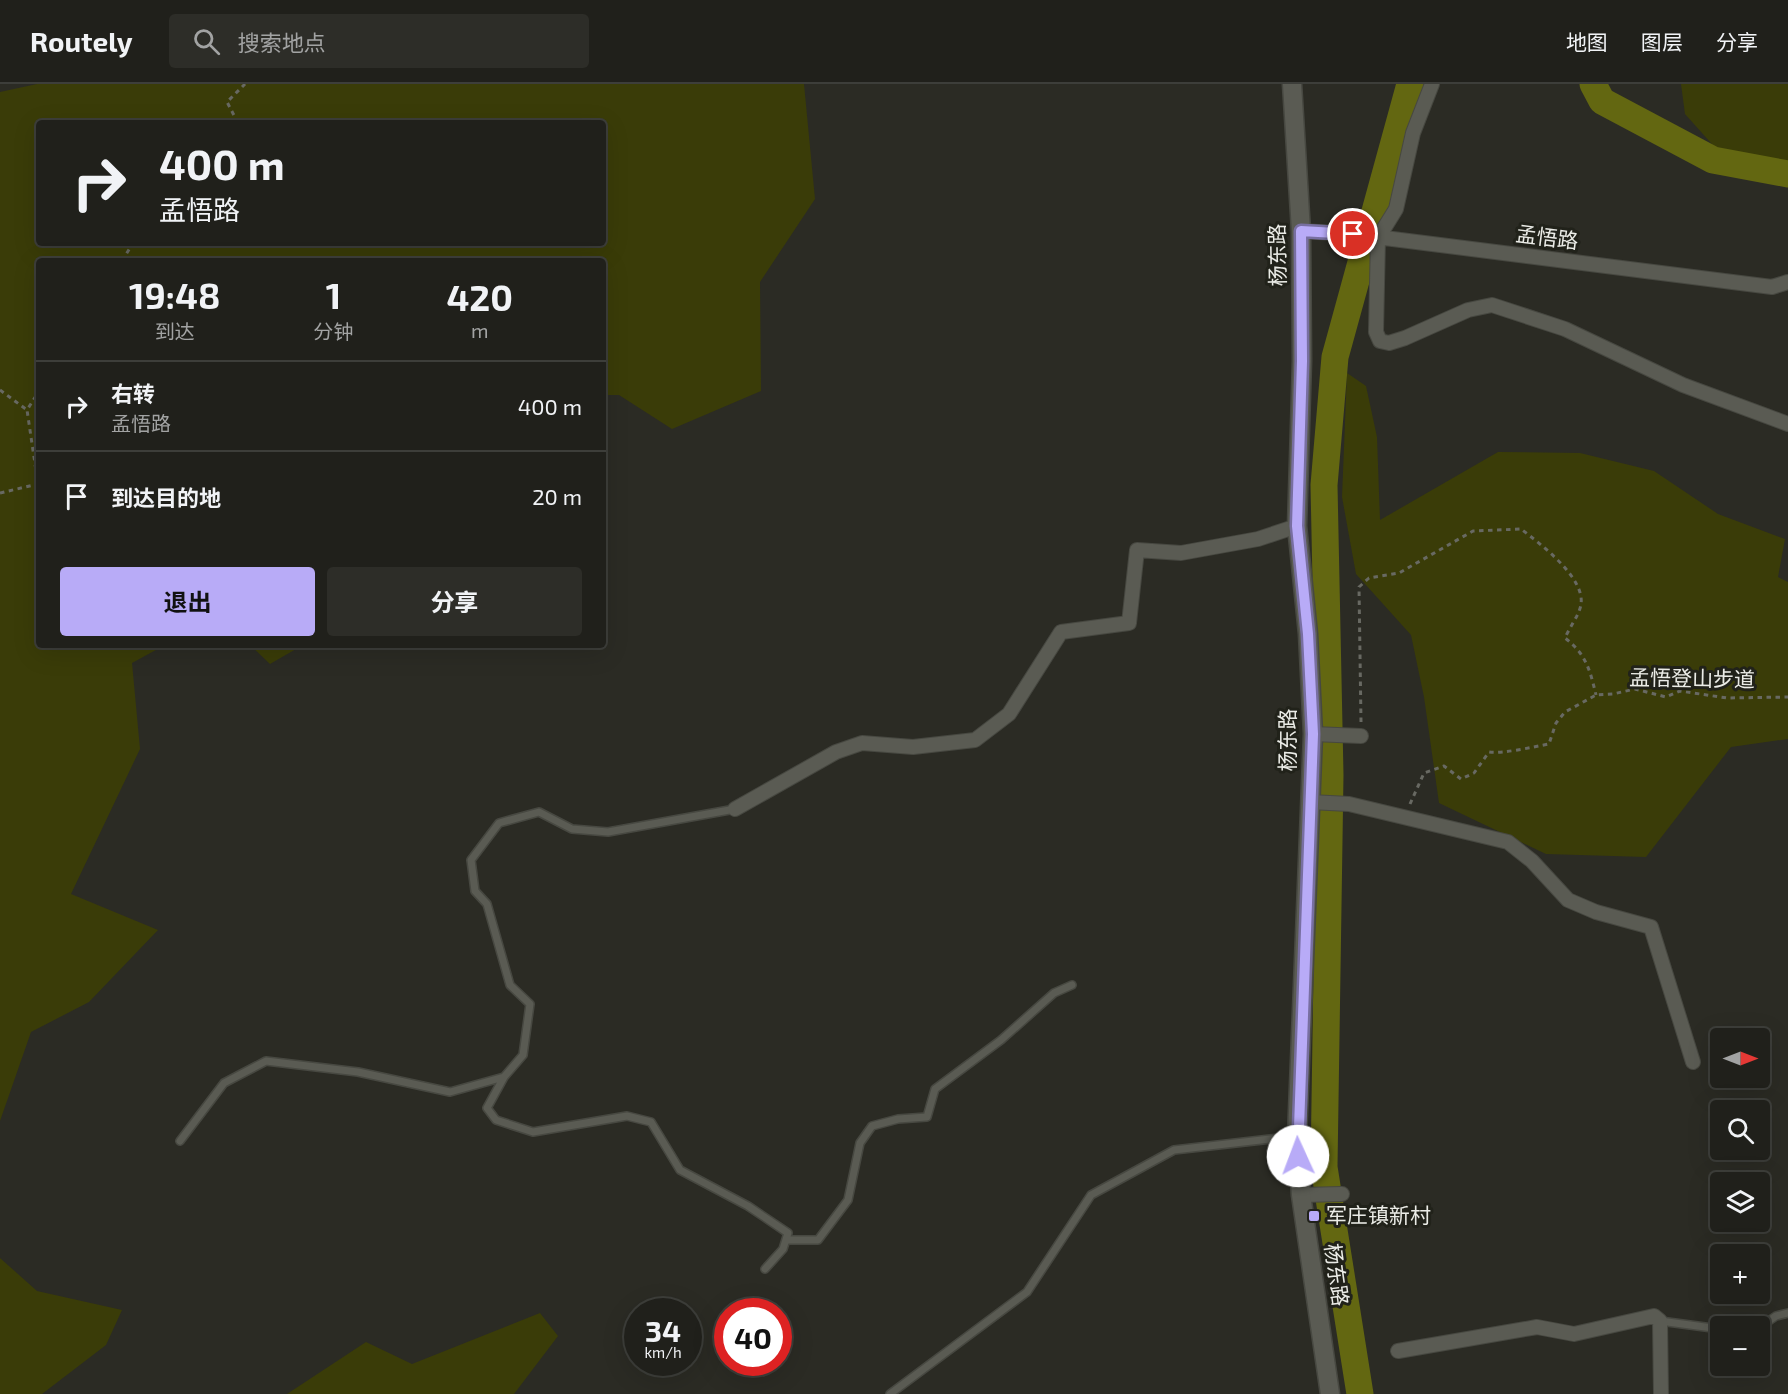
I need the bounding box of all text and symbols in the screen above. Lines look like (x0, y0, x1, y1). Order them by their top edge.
search box (169, 14, 589, 68)
text: Routely (30, 24, 133, 58)
icon: search (190, 25, 223, 58)
text: 搜索地点 (238, 29, 326, 55)
text: 地图 (1566, 29, 1608, 54)
text: 图层 (1641, 29, 1683, 54)
text: 分享 (1716, 29, 1758, 54)
text: 400 m (159, 138, 285, 188)
icon: right (60, 144, 138, 222)
text: 孟悟路 (159, 193, 240, 225)
pin (1327, 208, 1378, 259)
icon: arrive (1336, 217, 1369, 250)
street label: 孟悟路 (1514, 220, 1580, 253)
street label: 杨东路 (1263, 223, 1290, 287)
text: 19:48 (129, 273, 220, 316)
text: 1 (326, 273, 341, 316)
text: 420 (446, 275, 513, 318)
text: m (471, 318, 488, 342)
text: 到达 (155, 319, 195, 343)
text: 分钟 (313, 319, 353, 343)
text: 右转 (111, 380, 155, 406)
icon: right (60, 390, 93, 423)
text: 400 m (518, 393, 582, 419)
text: 孟悟路 (111, 411, 171, 435)
icon: arrive (60, 480, 93, 513)
text: 20 m (532, 483, 582, 509)
text: 到达目的地 (111, 484, 221, 510)
button: 退出 (60, 567, 315, 636)
button: 分享 (327, 567, 582, 636)
street label: 孟悟登山步道 (1629, 664, 1755, 691)
street label: 杨东路 (1274, 709, 1299, 772)
north arrow (1710, 1028, 1770, 1088)
map controls (1710, 1028, 1770, 1376)
button: search (1710, 1100, 1770, 1160)
position arrow (1266, 1124, 1330, 1188)
button: layers (1710, 1172, 1770, 1232)
place label: 军庄镇新村 (1326, 1202, 1431, 1227)
marker: 军庄镇新村 (1307, 1209, 1321, 1223)
street label: 杨东路 (1321, 1242, 1354, 1308)
button: + (1710, 1244, 1770, 1304)
speed limit sign: 40 (714, 1298, 792, 1376)
text: 34 (645, 1312, 681, 1348)
button: − (1710, 1316, 1770, 1376)
text: km/h (644, 1343, 682, 1361)

